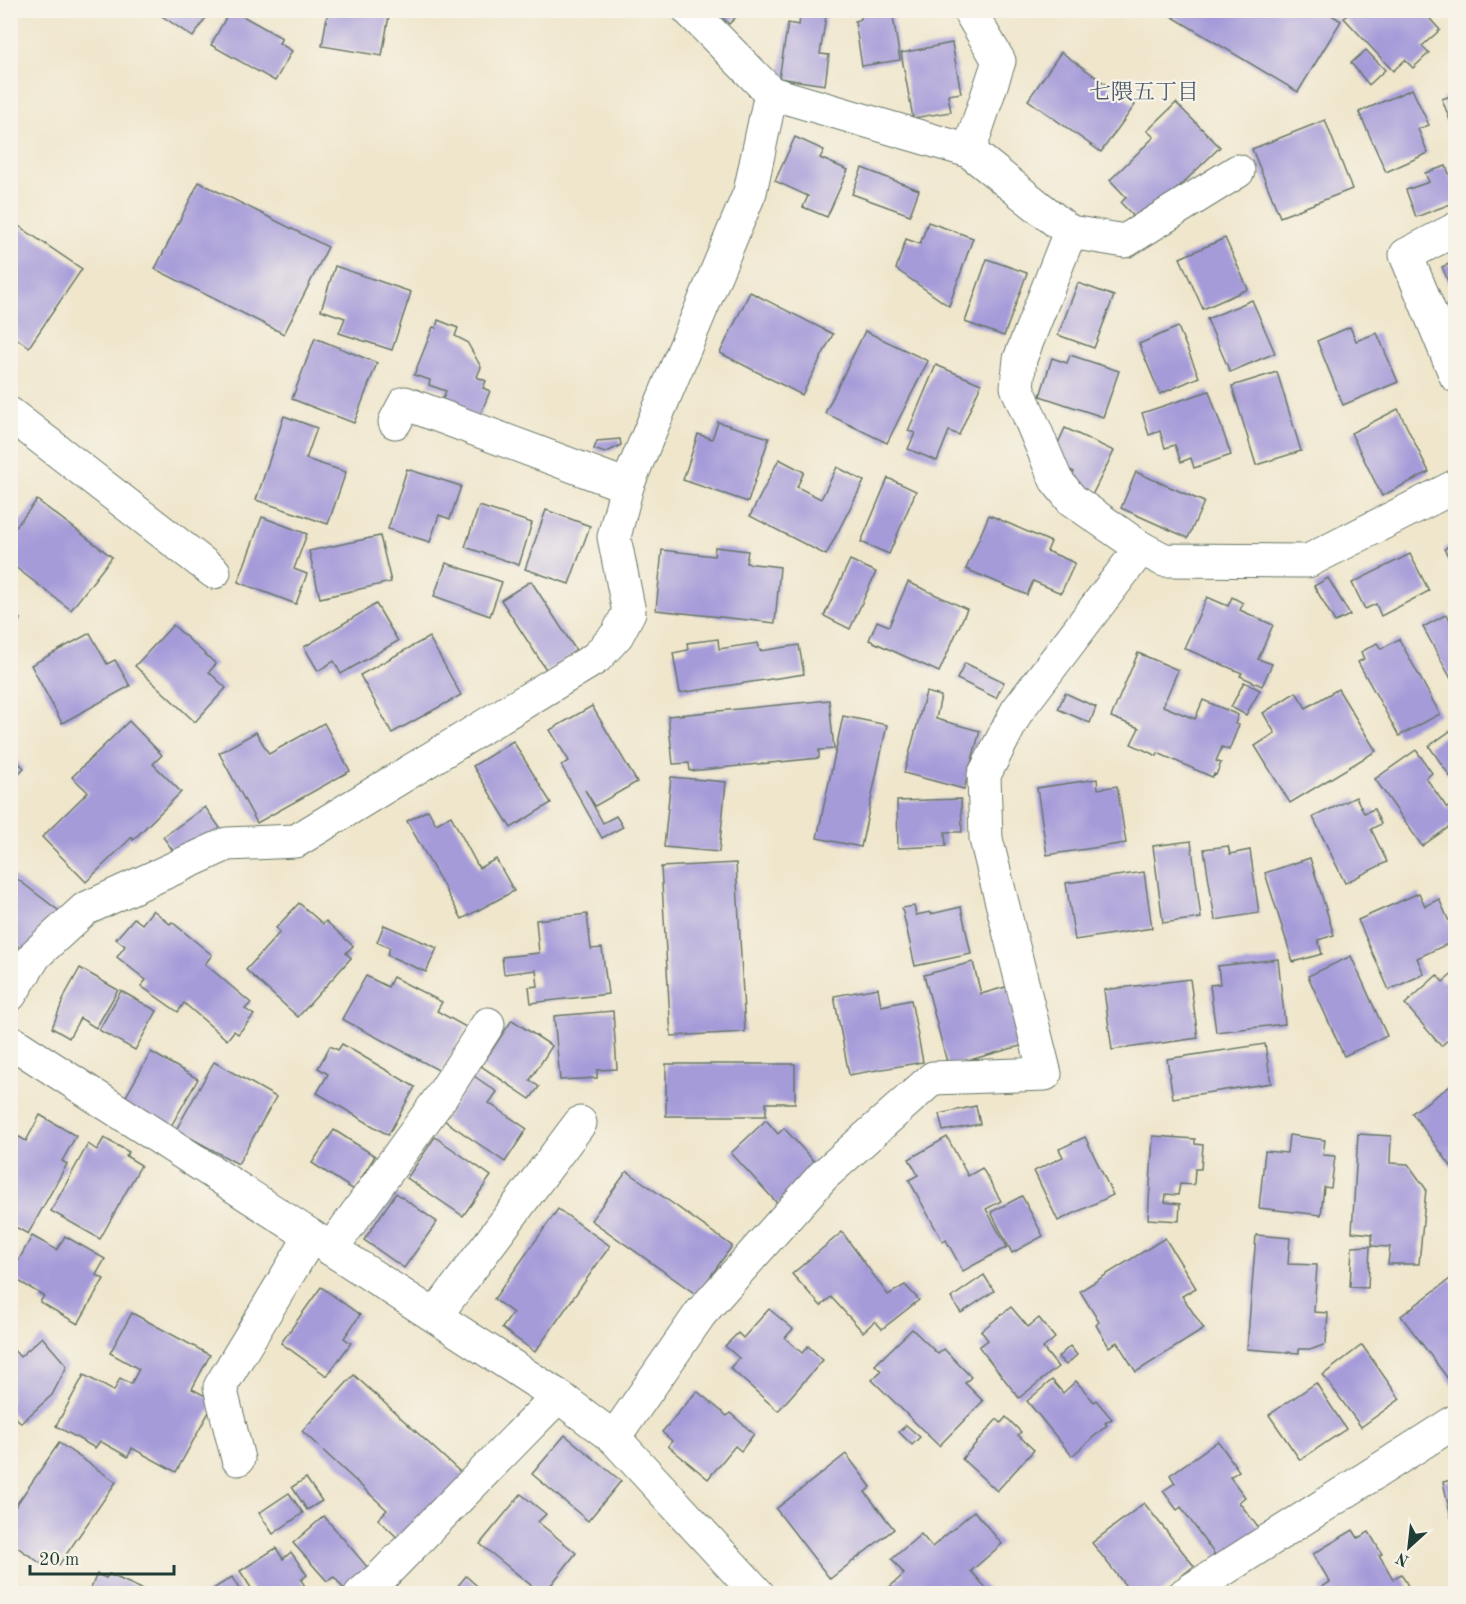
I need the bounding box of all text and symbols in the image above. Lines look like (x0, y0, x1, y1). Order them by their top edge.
district label: 七隈五丁目 (1089, 80, 1199, 104)
north arrow (1379, 1517, 1439, 1577)
scale bar (30, 1538, 174, 1576)
text: N (1393, 1548, 1412, 1568)
text: 20 m (39, 1551, 79, 1569)

